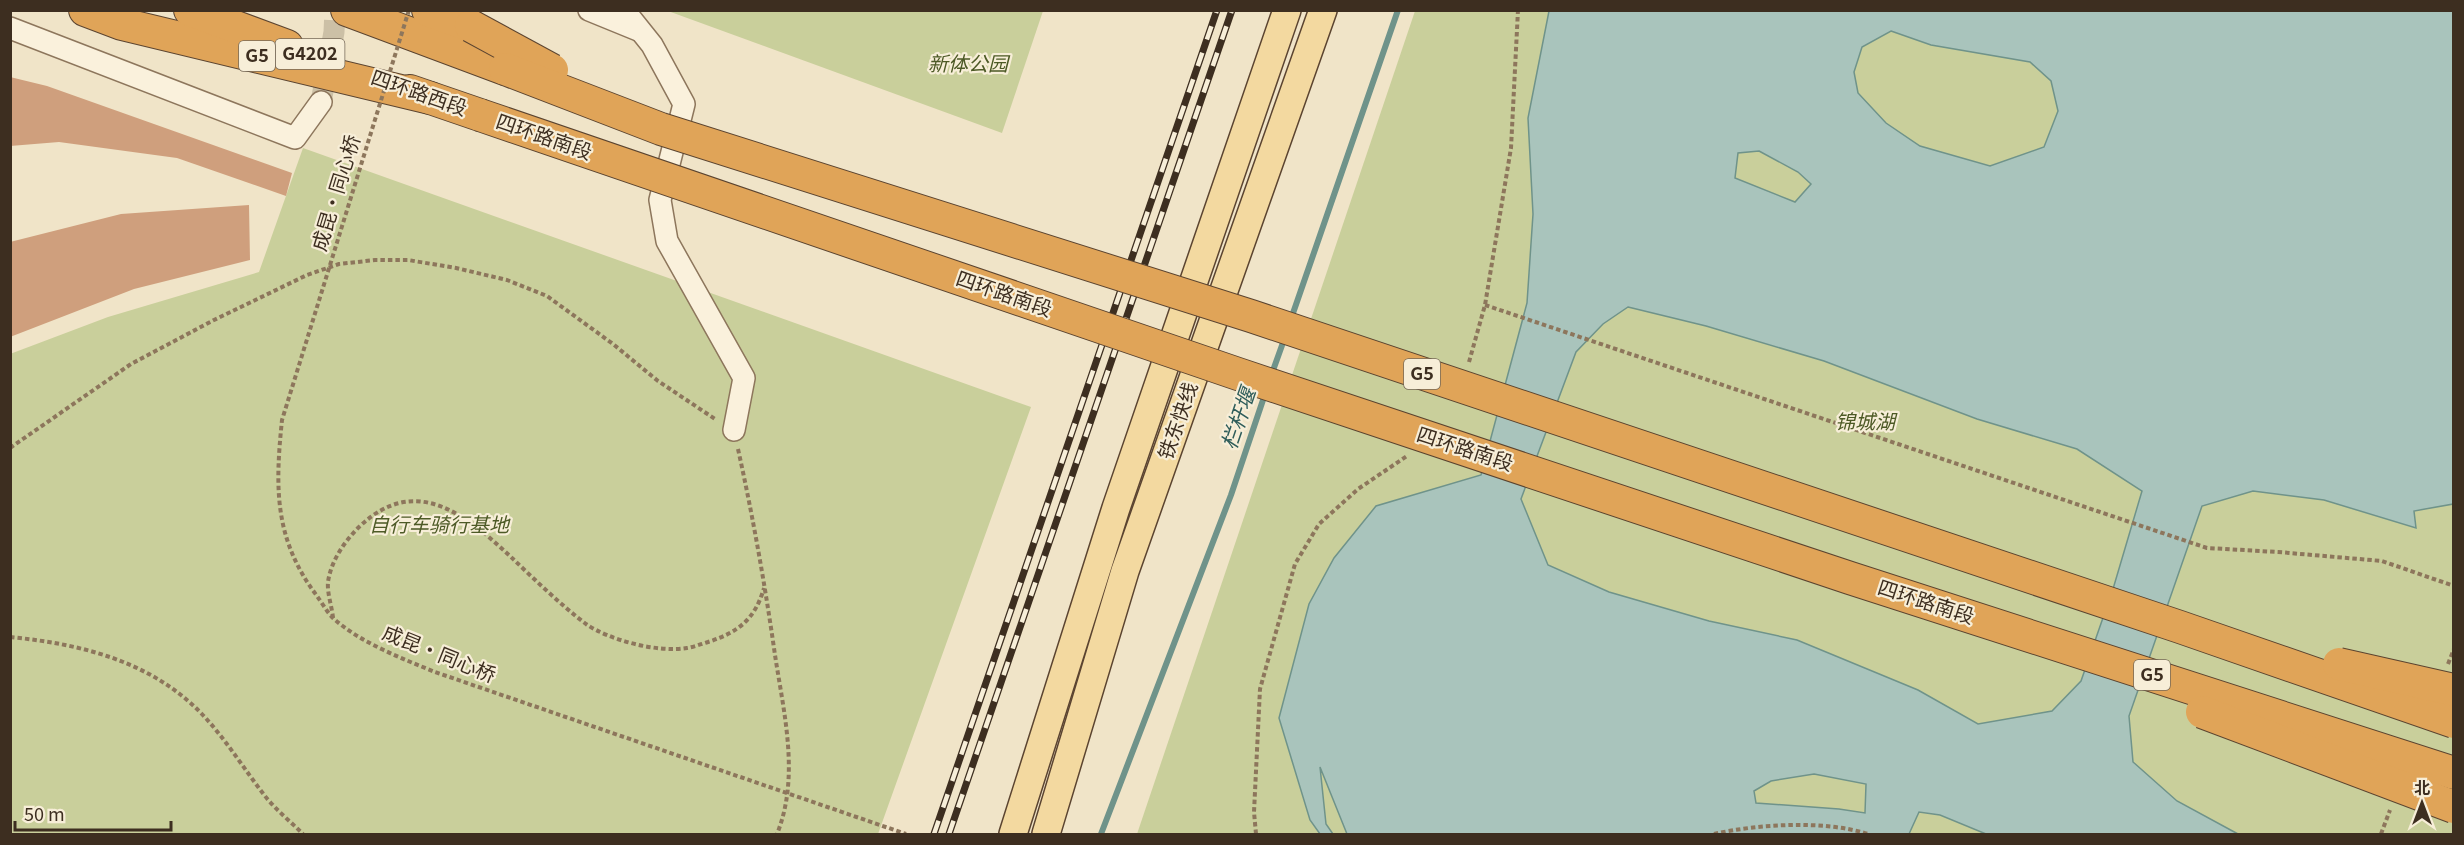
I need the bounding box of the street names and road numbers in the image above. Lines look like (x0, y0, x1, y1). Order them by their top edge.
road number: G4202 (276, 39, 344, 69)
road number: G5 (239, 41, 275, 71)
street label: 四环路西段 (367, 62, 471, 122)
street label: 四环路南段 (492, 106, 596, 166)
street label: 成昆·同心桥 (303, 131, 366, 254)
street label: 四环路南段 (952, 263, 1056, 323)
road number: G5 (1404, 359, 1440, 389)
street label: 铁东快线 (1150, 378, 1203, 463)
street label: 四环路南段 (1413, 418, 1517, 477)
street label: 四环路南段 (1874, 571, 1978, 630)
street label: 成昆·同心桥 (378, 617, 501, 689)
road number: G5 (2134, 660, 2170, 690)

